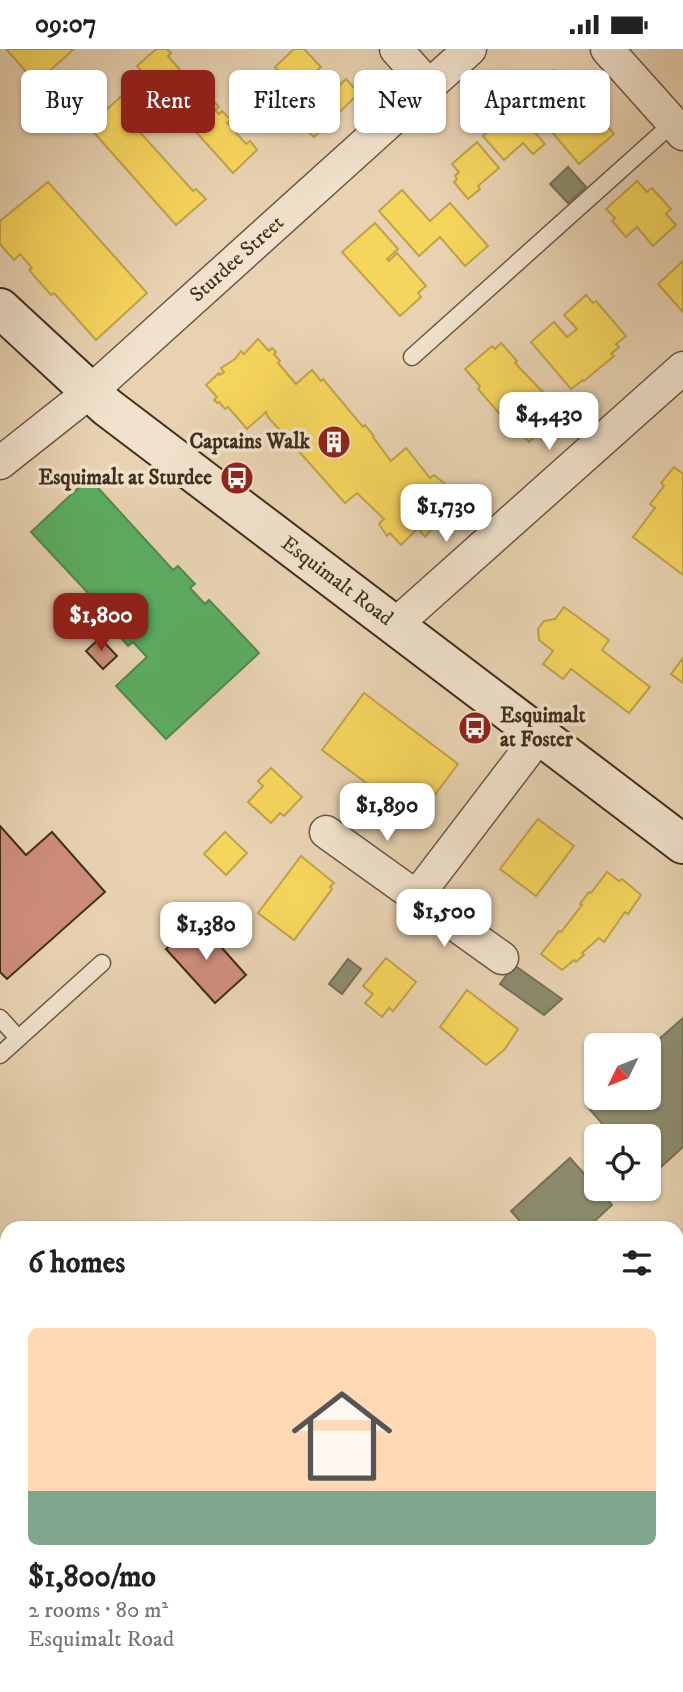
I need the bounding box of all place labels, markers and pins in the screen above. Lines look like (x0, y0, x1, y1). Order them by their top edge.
pin: $4,430 (492, 393, 606, 452)
building icon: Captains Walk (315, 423, 353, 461)
place label: Captains Walk (189, 429, 311, 455)
bus stop icon: Esquimalt at Sturdee (218, 459, 256, 497)
place label: Esquimalt at Sturdee (38, 465, 212, 491)
pin: $1,730 (389, 484, 503, 544)
pin: $1,800 (44, 593, 158, 653)
place label: Esquimalt at Foster (500, 703, 586, 753)
bus stop icon: Esquimalt at Foster (456, 709, 494, 747)
pin: $1,890 (330, 783, 444, 843)
pin: $1,500 (387, 890, 501, 949)
pin: $1,380 (149, 902, 263, 962)

